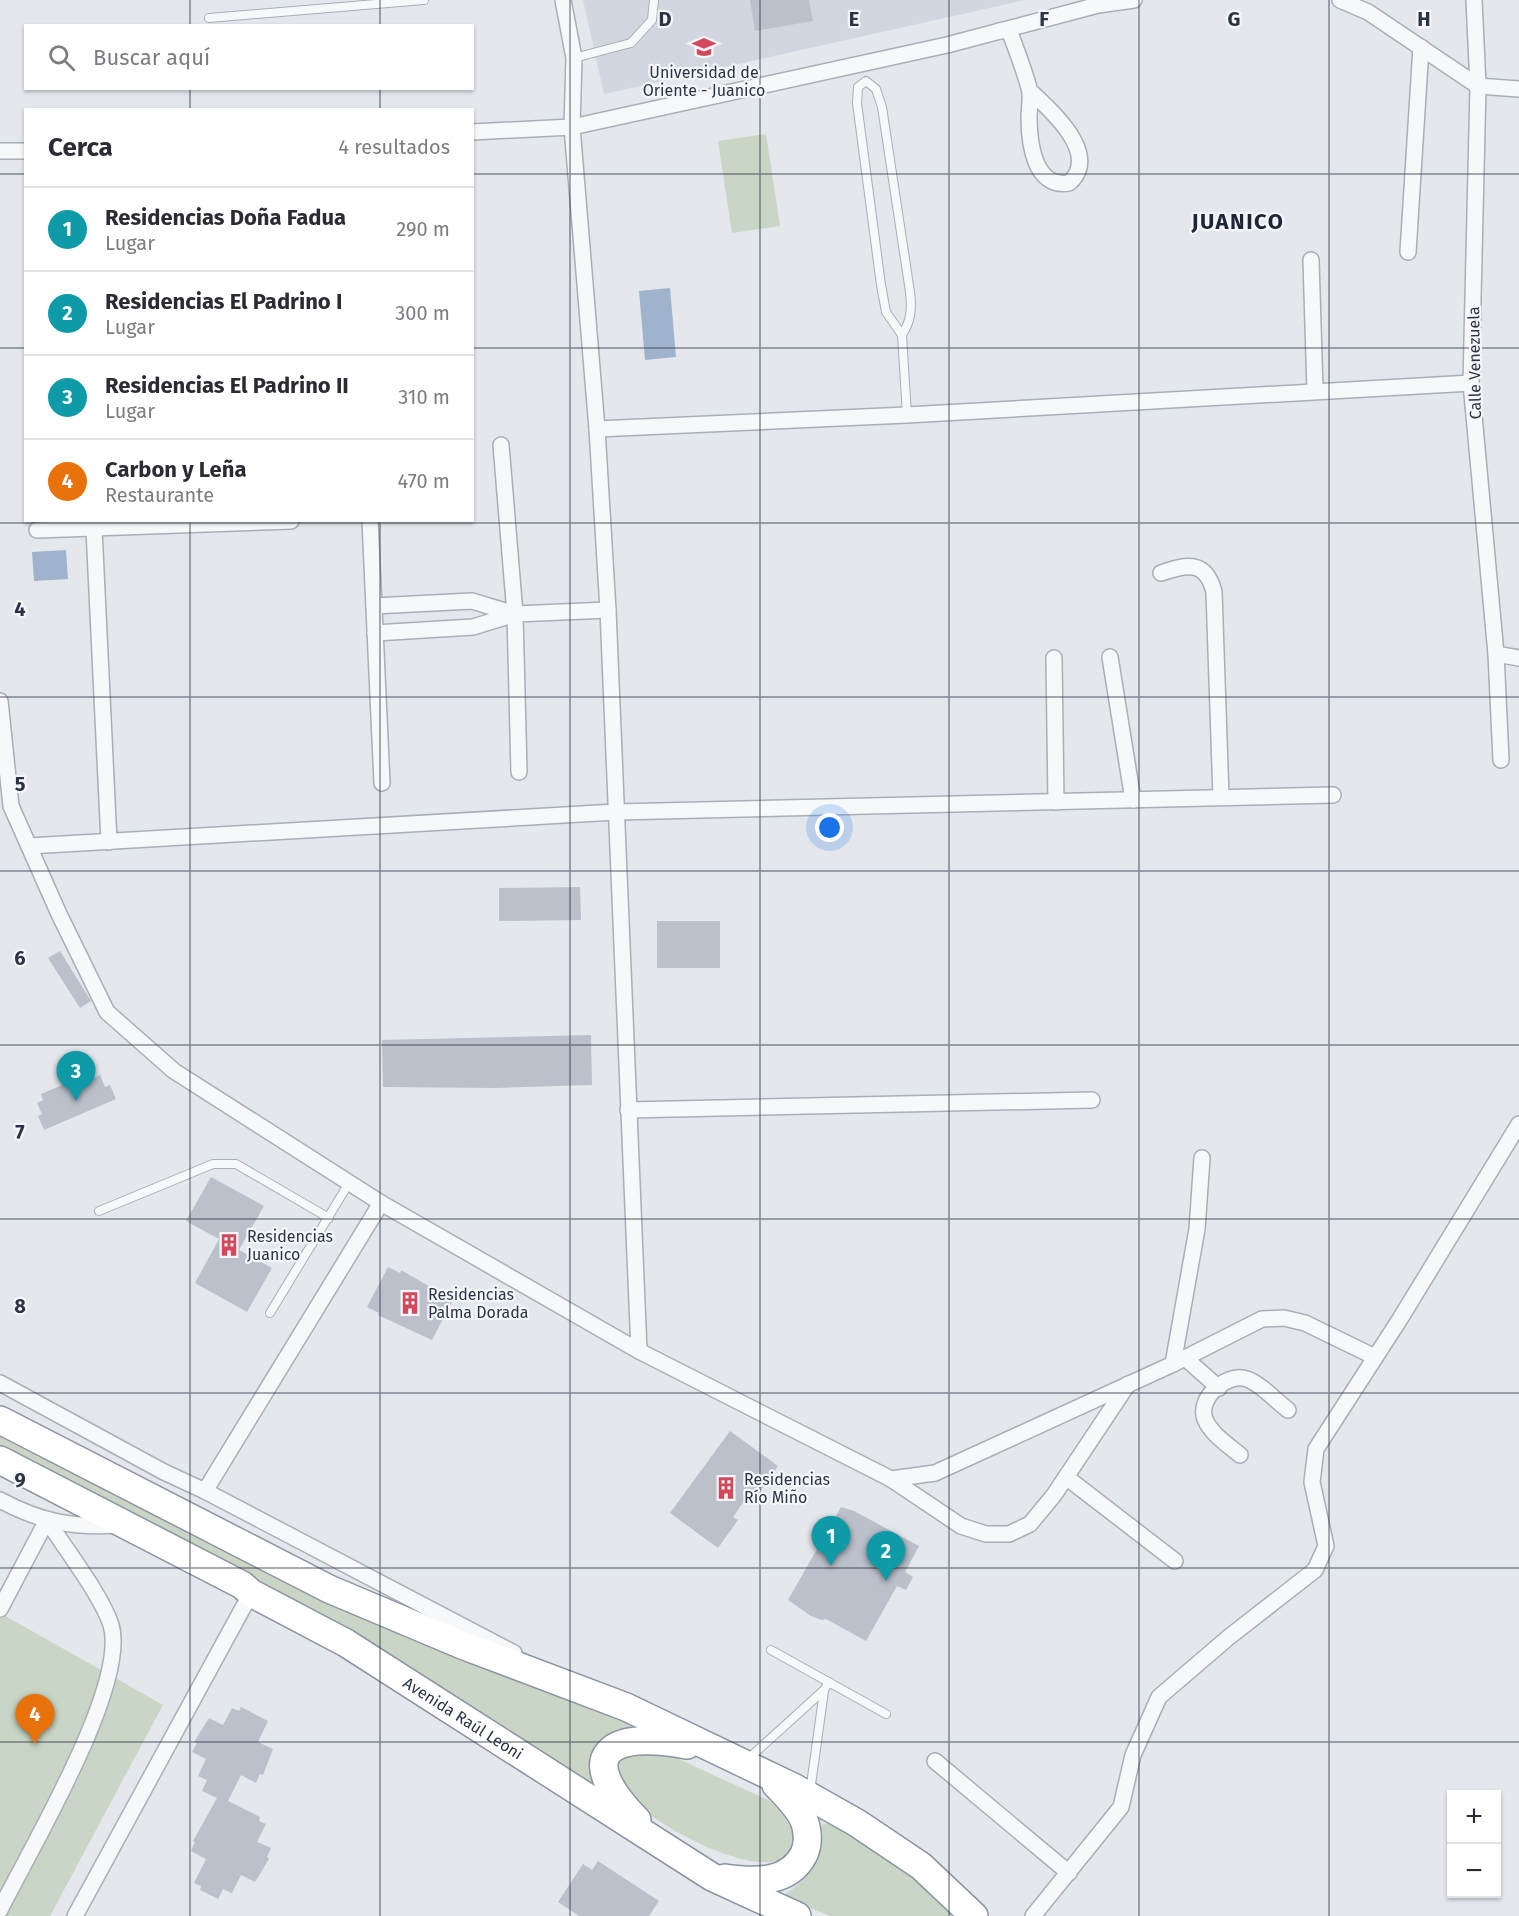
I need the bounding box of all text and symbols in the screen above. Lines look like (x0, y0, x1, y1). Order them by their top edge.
text: D (658, 7, 672, 31)
text: E (849, 7, 859, 31)
text: F (1039, 7, 1049, 31)
text: G (1228, 7, 1240, 31)
text: H (1417, 7, 1431, 31)
search box (24, 24, 474, 90)
school or university icon: Universidad de Oriente - Juanico (691, 34, 717, 60)
icon: search (45, 41, 78, 74)
text: Buscar aquí (93, 44, 210, 71)
place label: Universidad de Oriente - Juanico (643, 63, 765, 100)
text: Cerca (48, 132, 113, 163)
text: 4 resultados (338, 135, 450, 159)
text: Residencias Doña Fadua (105, 204, 346, 231)
district label: JUANICO (1190, 208, 1285, 235)
text: 1 (63, 217, 72, 241)
text: 290 m (396, 217, 450, 241)
text: Lugar (105, 231, 155, 255)
text: Residencias El Padrino I (105, 288, 342, 315)
text: 2 (62, 301, 73, 325)
text: 300 m (395, 301, 450, 325)
street label: Calle Venezuela (1464, 306, 1485, 420)
text: Lugar (105, 315, 155, 339)
text: Residencias El Padrino II (105, 372, 349, 399)
text: 3 (62, 385, 73, 409)
text: 310 m (398, 385, 450, 409)
text: Lugar (105, 399, 155, 423)
text: Carbon y Leña (105, 456, 246, 483)
text: 4 (62, 469, 73, 493)
text: 470 m (398, 469, 450, 493)
text: Restaurante (105, 483, 214, 507)
text: 4 (14, 597, 26, 621)
text: 5 (15, 772, 26, 796)
your location (815, 813, 844, 842)
text: 6 (14, 946, 26, 970)
pin: 3 (56, 1052, 96, 1101)
text: 7 (15, 1120, 25, 1144)
place label: Residencias Juanico (247, 1227, 333, 1264)
building icon: Residencias Juanico (216, 1232, 242, 1258)
place label: Residencias Palma Dorada (428, 1285, 529, 1322)
building icon: Residencias Palma Dorada (397, 1290, 423, 1316)
text: 8 (14, 1294, 26, 1318)
text: 9 (14, 1468, 26, 1492)
place label: Residencias Río Miño (744, 1470, 830, 1507)
building icon: Residencias Río Miño (713, 1475, 739, 1501)
pin: 1 (812, 1516, 850, 1566)
pin: 2 (866, 1532, 906, 1581)
street label: Avenida Raúl Leoni (400, 1673, 526, 1764)
pin: 4 (15, 1694, 54, 1744)
map controls (1447, 1790, 1501, 1898)
button: + (1447, 1790, 1501, 1844)
button: − (1447, 1844, 1501, 1898)

